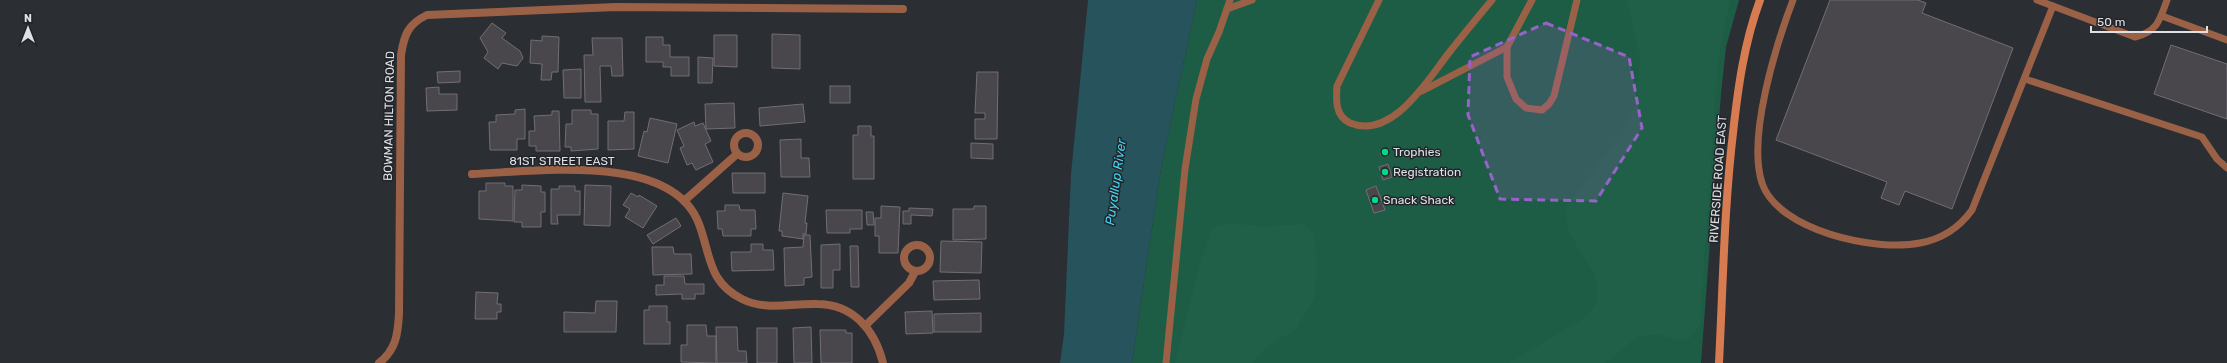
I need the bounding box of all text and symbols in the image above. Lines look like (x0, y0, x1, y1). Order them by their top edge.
north arrow (8, 8, 48, 48)
scale bar (2091, 8, 2207, 34)
text: N (24, 12, 32, 25)
text: 50 m (2097, 15, 2125, 29)
street label: BOWMAN HILTON ROAD (381, 51, 397, 181)
street label: RIVERSIDE ROAD EAST (1707, 115, 1729, 243)
water label: Puyallup River (1102, 137, 1129, 226)
place label: Trophies (1393, 145, 1441, 159)
marker: Trophies (1380, 147, 1390, 157)
street label: 81ST STREET EAST (509, 154, 615, 168)
place label: Registration (1393, 165, 1461, 179)
marker: Registration (1380, 167, 1390, 177)
place label: Snack Shack (1383, 193, 1455, 207)
marker: Snack Shack (1370, 195, 1380, 205)

